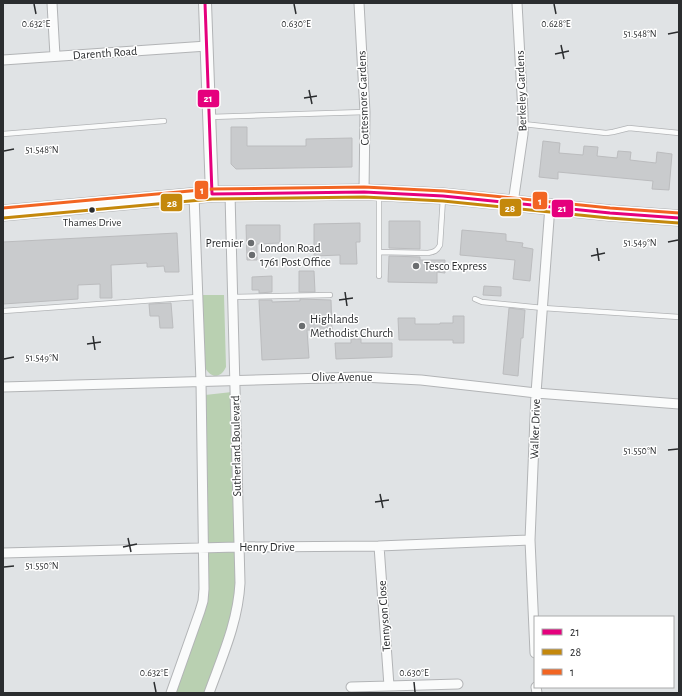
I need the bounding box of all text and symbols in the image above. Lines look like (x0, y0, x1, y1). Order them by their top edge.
text: 0.632°E (22, 19, 51, 29)
text: 0.630°E (281, 19, 311, 29)
text: 0.628°E (541, 19, 571, 29)
text: 51.548°N (623, 29, 657, 39)
street label: Darenth Road (72, 45, 138, 61)
street label: Cottesmore Gardens (355, 50, 371, 146)
street label: Berkeley Gardens (514, 50, 529, 132)
line badge: 21 (197, 89, 220, 108)
text: 21 (203, 93, 213, 104)
text: 51.548°N (25, 145, 59, 155)
line badge: 1 (194, 180, 209, 200)
text: 1 (200, 185, 204, 196)
line badge: 1 (532, 191, 548, 210)
line badge: 28 (160, 193, 183, 212)
text: 1 (538, 196, 542, 207)
text: 28 (167, 198, 177, 209)
line badge: 28 (499, 198, 522, 217)
line badge: 21 (551, 199, 574, 218)
text: 28 (505, 203, 515, 214)
text: 21 (557, 203, 567, 214)
marker: Thames Drive (87, 205, 97, 215)
place label: Thames Drive (63, 217, 121, 228)
place label: Premier (206, 237, 243, 249)
marker: Premier (246, 238, 256, 248)
text: 51.549°N (623, 238, 657, 248)
place label: London Road 1761 Post Office (260, 242, 331, 268)
marker: London Road 1761 Post Office (247, 250, 257, 260)
place label: Tesco Express (424, 260, 487, 272)
marker: Tesco Express (411, 261, 421, 271)
place label: Highlands Methodist Church (310, 313, 393, 339)
marker: Highlands Methodist Church (297, 321, 307, 331)
text: 51.549°N (25, 353, 59, 363)
street label: Olive Avenue (312, 371, 372, 383)
street label: Sutherland Boulevard (229, 395, 243, 497)
street label: Walker Drive (528, 399, 542, 459)
text: 51.550°N (623, 446, 657, 456)
street label: Henry Drive (239, 541, 295, 554)
text: 51.550°N (25, 561, 59, 571)
street label: Tennyson Close (376, 580, 393, 652)
legend (534, 616, 674, 688)
text: 21 (570, 626, 580, 638)
text: 28 (570, 646, 581, 658)
text: 1 (570, 666, 574, 678)
text: 0.632°E (140, 668, 169, 678)
text: 0.630°E (399, 668, 429, 678)

